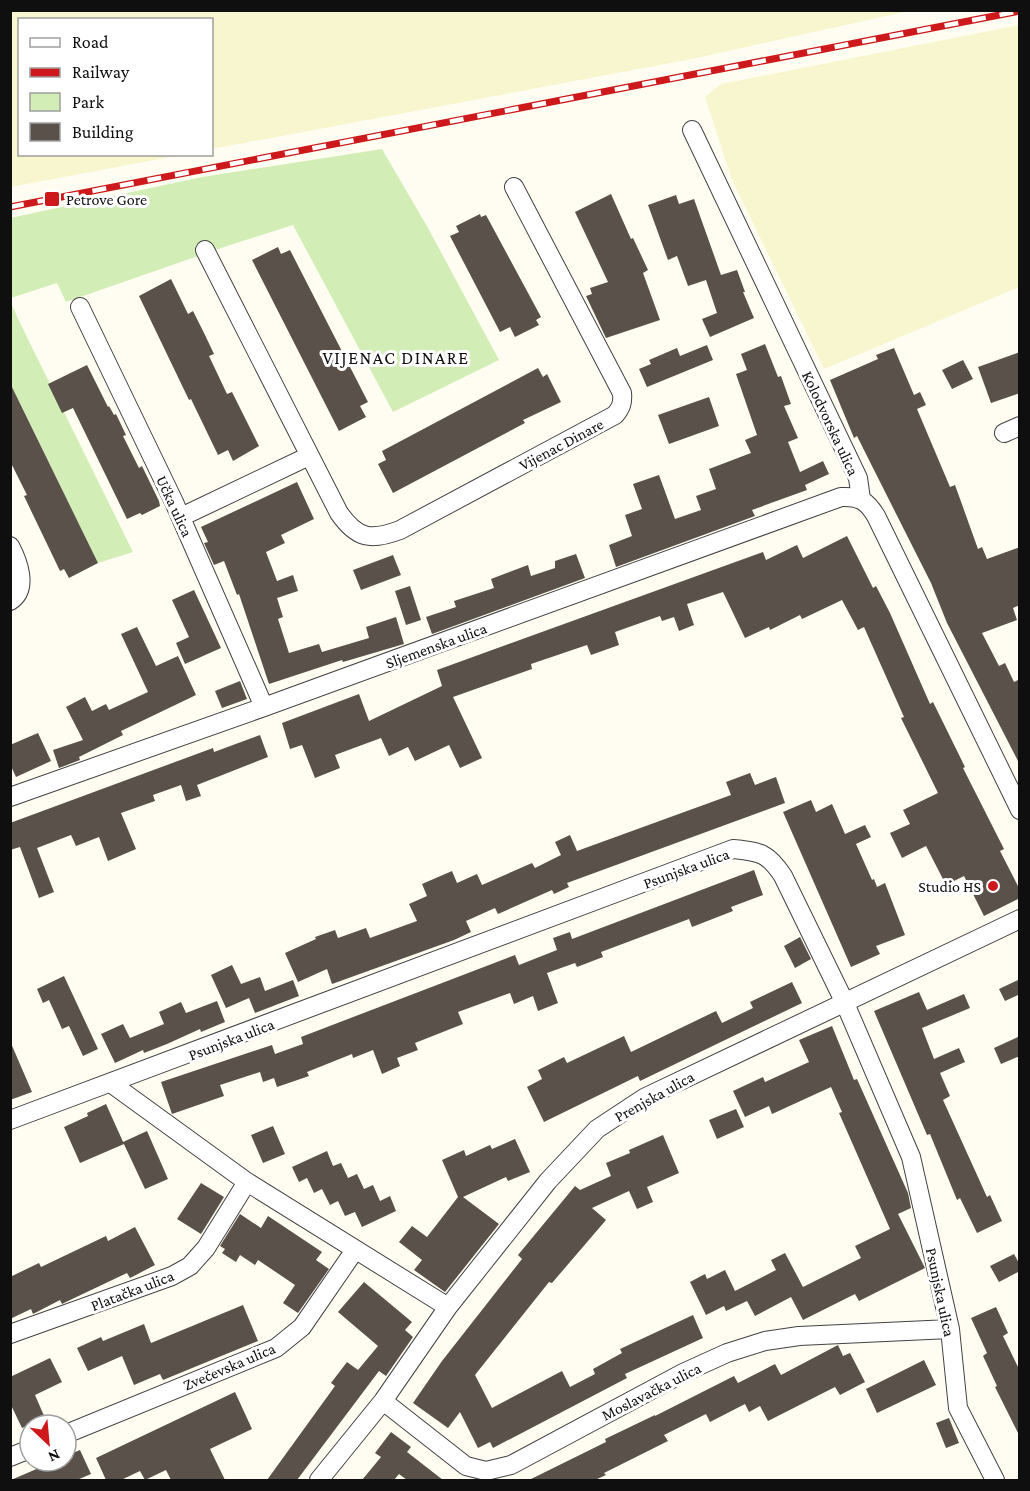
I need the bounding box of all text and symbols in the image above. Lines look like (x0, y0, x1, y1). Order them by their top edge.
legend (18, 18, 213, 156)
text: Road (72, 32, 109, 52)
text: Railway (72, 62, 130, 82)
text: Park (72, 92, 104, 112)
text: Building (72, 122, 134, 142)
marker: Petrove Gore (43, 190, 61, 208)
place label: Petrove Gore (66, 191, 147, 208)
district label: VIJENAC DINARE (322, 348, 470, 368)
street label: Kolodvorska ulica (799, 368, 862, 479)
street label: Vijenac Dinare (516, 415, 607, 475)
street label: Učka ulica (153, 473, 196, 540)
street label: Sljemenska ulica (383, 619, 490, 673)
street label: Psunjska ulica (641, 845, 732, 893)
place label: Studio HS (918, 878, 981, 895)
marker: Studio HS (986, 879, 1000, 893)
street label: Psunjska ulica (186, 1015, 277, 1065)
street label: Prenjska ulica (612, 1067, 698, 1126)
street label: Psunjska ulica (922, 1246, 958, 1339)
street label: Platačka ulica (88, 1267, 177, 1314)
street label: Zvečevska ulica (181, 1339, 278, 1393)
street label: Moslavačka ulica (599, 1359, 704, 1424)
north arrow (18, 1413, 78, 1473)
text: N (46, 1446, 63, 1466)

